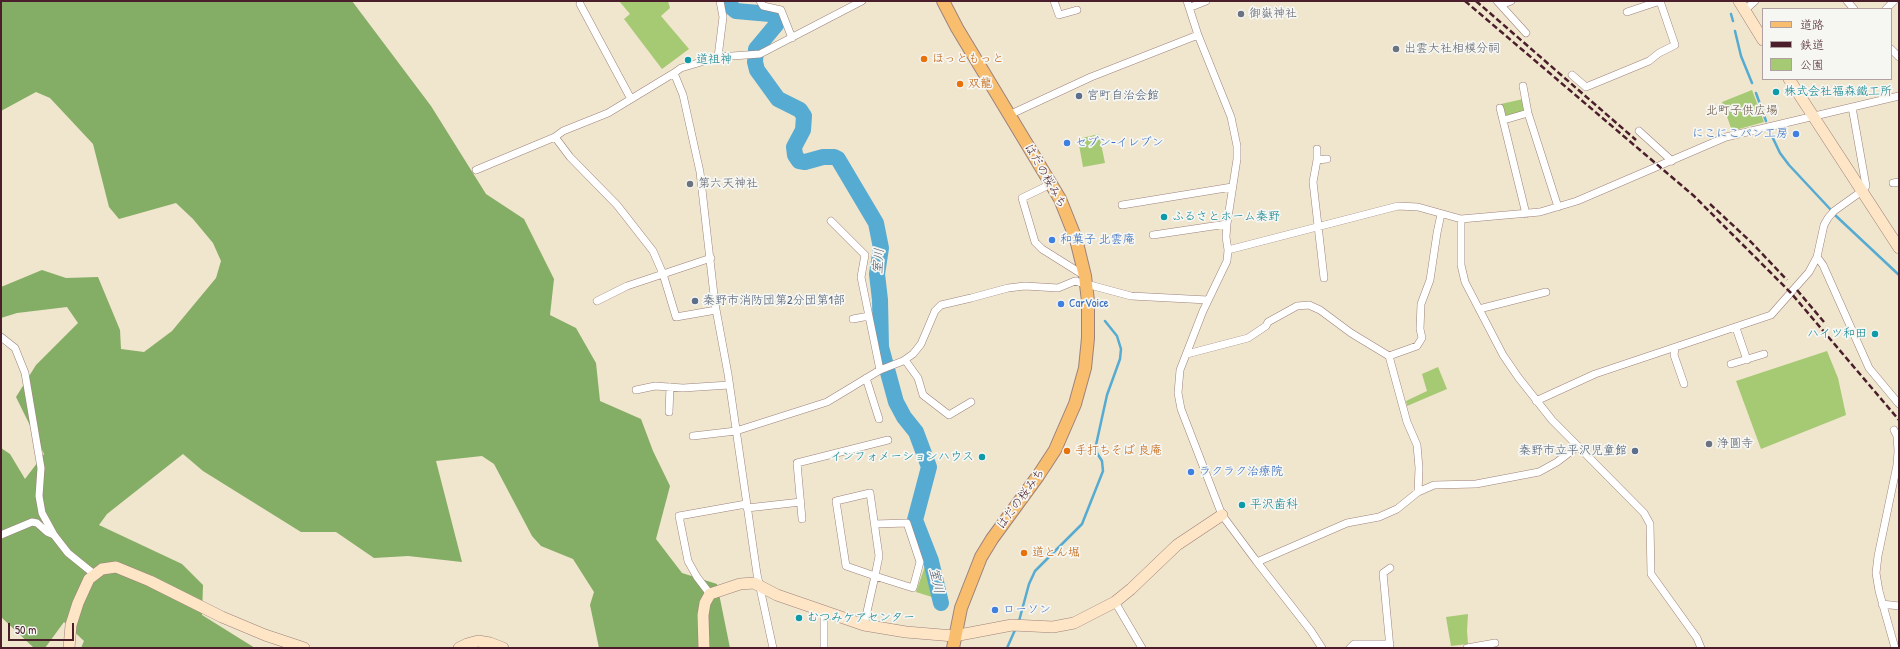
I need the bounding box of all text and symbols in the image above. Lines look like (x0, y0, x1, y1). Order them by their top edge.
place label: 御嶽神社 (1249, 7, 1297, 21)
legend (1762, 8, 1892, 80)
marker: 御嶽神社 (1236, 9, 1246, 19)
text: 道路 (1800, 16, 1824, 33)
text: 鉄道 (1800, 36, 1824, 53)
place label: 出雲大社相模分祠 (1404, 42, 1500, 56)
marker: 出雲大社相模分祠 (1391, 44, 1401, 54)
place label: ほっともっと (932, 52, 1004, 66)
place label: 道祖神 (696, 53, 732, 67)
marker: ほっともっと (919, 54, 929, 64)
marker: 道祖神 (683, 55, 693, 65)
text: 公園 (1800, 56, 1824, 73)
place label: 双龍 (968, 77, 992, 91)
marker: 双龍 (955, 79, 965, 89)
place label: 株式会社福森鐵工所 (1784, 85, 1892, 99)
marker: 株式会社福森鐵工所 (1771, 87, 1781, 97)
place label: 宮町自治会館 (1087, 89, 1159, 103)
marker: 宮町自治会館 (1074, 91, 1084, 101)
park label: 北町子供広場 (1706, 104, 1778, 118)
place label: にこにこパン工房 (1692, 127, 1788, 141)
marker: にこにこパン工房 (1791, 129, 1801, 139)
place label: セブン-イレブン (1075, 136, 1164, 150)
marker: セブン-イレブン (1062, 138, 1072, 148)
street label: はだの桜みち (1021, 141, 1069, 211)
place label: 第六天神社 (698, 177, 758, 191)
marker: 第六天神社 (685, 179, 695, 189)
place label: ふるさとホーム秦野 (1172, 210, 1280, 224)
marker: ふるさとホーム秦野 (1159, 212, 1169, 222)
place label: 和菓子 北雲庵 (1060, 233, 1135, 247)
marker: 和菓子 北雲庵 (1047, 235, 1057, 245)
water label: 室川 (870, 247, 888, 275)
place label: 秦野市消防団第2分団第1部 (703, 294, 845, 308)
marker: 秦野市消防団第2分団第1部 (690, 296, 700, 306)
place label: CarVoice (1069, 297, 1109, 311)
marker: CarVoice (1056, 299, 1066, 309)
place label: ハイツ和田 (1807, 327, 1867, 341)
marker: ハイツ和田 (1870, 329, 1880, 339)
place label: 浄圓寺 (1717, 437, 1753, 451)
marker: 浄圓寺 (1704, 439, 1714, 449)
place label: 手打ちそば 良庵 (1075, 444, 1162, 458)
place label: 秦野市立平沢児童館 (1519, 444, 1627, 458)
marker: 手打ちそば 良庵 (1062, 446, 1072, 456)
marker: 秦野市立平沢児童館 (1630, 446, 1640, 456)
place label: インフォメーションハウス (830, 450, 974, 464)
marker: インフォメーションハウス (977, 452, 987, 462)
place label: ラクラク治療院 (1199, 465, 1283, 479)
street label: はだの桜みち (994, 466, 1048, 532)
marker: ラクラク治療院 (1186, 467, 1196, 477)
place label: 平沢歯科 (1250, 498, 1298, 512)
marker: 平沢歯科 (1237, 500, 1247, 510)
place label: 道とん堀 (1032, 546, 1080, 560)
marker: 道とん堀 (1019, 548, 1029, 558)
water label: 室川 (925, 567, 947, 595)
place label: ローソン (1003, 603, 1051, 617)
marker: ローソン (990, 605, 1000, 615)
place label: むつみケアセンター (807, 611, 915, 625)
marker: むつみケアセンター (794, 613, 804, 623)
scale bar (10, 615, 76, 641)
text: 50 m (15, 621, 36, 638)

